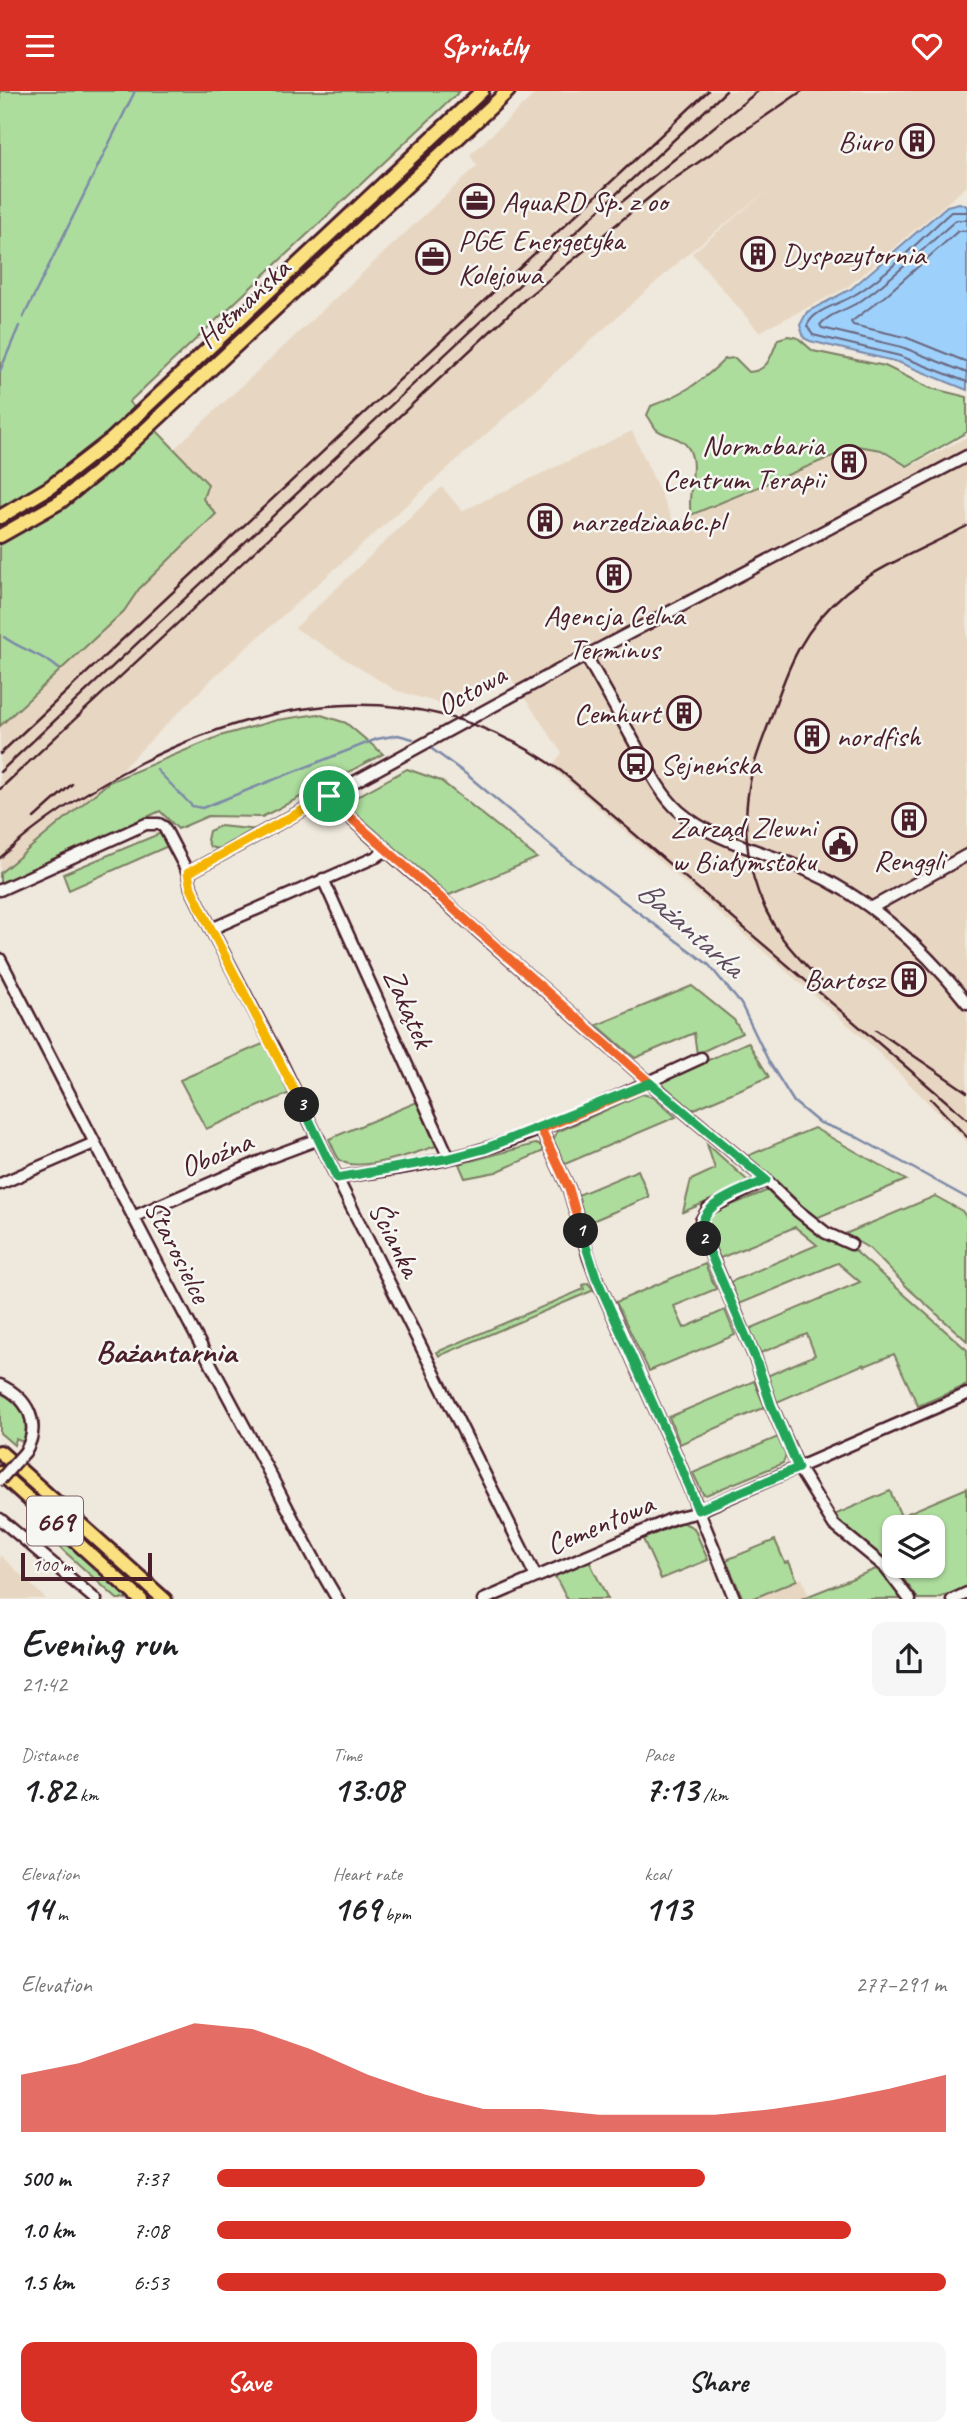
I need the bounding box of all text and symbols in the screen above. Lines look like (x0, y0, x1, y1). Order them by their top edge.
text: Sprintly (440, 25, 527, 66)
icon: menu (21, 27, 59, 65)
icon: heart (908, 27, 946, 65)
place label: Biuro (838, 122, 893, 160)
building icon: Biuro (898, 122, 936, 160)
office icon: AquaRD Sp. z oo (458, 182, 496, 220)
place label: AquaRD Sp. z oo (502, 182, 671, 220)
place label: PGE Energetyka Kolejowa (458, 221, 627, 293)
building icon: Dyspozytornia (739, 235, 777, 273)
place label: Dyspozytornia (782, 235, 927, 273)
office icon: PGE Energetyka Kolejowa (414, 238, 452, 276)
street label: Hetmańska (188, 249, 299, 356)
place label: Normobaria Centrum Terapii (663, 426, 827, 498)
building icon: Normobaria Centrum Terapii (830, 443, 868, 481)
building icon: narzedziaabc.pl (526, 502, 564, 540)
place label: narzedziaabc.pl (570, 502, 730, 540)
building icon: Agencja Celna Terminus (595, 556, 633, 594)
place label: Agencja Celna Terminus (543, 596, 686, 668)
street label: Octowa (430, 655, 514, 724)
place label: Cemhurt (574, 694, 663, 732)
building icon: Cemhurt (665, 694, 703, 732)
building icon: nordfish (793, 717, 831, 755)
place label: nordfish (836, 717, 922, 755)
bus stop icon: Sejneńska (617, 745, 655, 783)
place label: Sejneńska (660, 745, 763, 783)
pin (299, 766, 359, 826)
icon: arrive (310, 777, 348, 815)
building icon: Renggli (890, 801, 928, 839)
place label: Zarząd Zlewni w Białymstoku (670, 808, 819, 880)
public building icon: Zarząd Zlewni w Białymstoku (821, 825, 859, 863)
place label: Renggli (873, 841, 948, 879)
water label: Bażantarka (629, 871, 756, 989)
place label: Bartosz (804, 960, 888, 998)
building icon: Bartosz (890, 960, 928, 998)
street label: Zakątek (375, 962, 444, 1055)
pin: 3 (284, 1087, 320, 1123)
text: 3 (297, 1092, 306, 1116)
street label: Oboźna (174, 1121, 259, 1186)
street label: Starosielce (136, 1193, 221, 1311)
street label: Ścianka (360, 1195, 431, 1286)
pin: 1 (564, 1213, 598, 1249)
text: 1 (576, 1218, 585, 1242)
pin: 2 (686, 1221, 722, 1257)
text: 2 (699, 1226, 708, 1250)
district label: Bażantarnia (96, 1331, 239, 1372)
street label: Cementowa (541, 1484, 661, 1564)
road number: 669 (27, 1497, 83, 1545)
map controls (882, 1515, 945, 1578)
button: layers (882, 1515, 945, 1578)
scale bar (21, 1551, 152, 1582)
text: 100 m (32, 1553, 73, 1577)
text: Evening run (21, 1620, 177, 1667)
button: share (872, 1622, 946, 1696)
text: 21:42 (21, 1670, 67, 1699)
text: Distance (21, 1743, 78, 1767)
text: Time (333, 1743, 362, 1767)
text: Pace (644, 1743, 674, 1767)
text: 1.82 (21, 1767, 75, 1812)
text: 13:08 (333, 1767, 403, 1812)
text: 7:13 (644, 1767, 698, 1812)
text: km (75, 1783, 98, 1807)
text: /km (698, 1783, 728, 1807)
text: Elevation (21, 1862, 79, 1886)
text: Heart rate (333, 1862, 402, 1886)
text: kcal (644, 1862, 669, 1886)
text: 14 (21, 1886, 53, 1931)
text: 169 (333, 1886, 380, 1931)
text: 113 (644, 1886, 692, 1931)
text: m (53, 1902, 68, 1926)
text: bpm (380, 1902, 411, 1926)
text: Elevation (21, 1970, 92, 1999)
text: 277–291 m (855, 1970, 946, 1999)
text: 500 m (21, 2164, 70, 2193)
text: 7:37 (133, 2164, 169, 2193)
text: 1.0 km (21, 2216, 75, 2245)
text: 7:08 (133, 2216, 169, 2245)
text: 1.5 km (21, 2268, 74, 2297)
text: 6:53 (133, 2268, 169, 2297)
button: Save (21, 2342, 477, 2422)
button: Share (491, 2342, 946, 2422)

